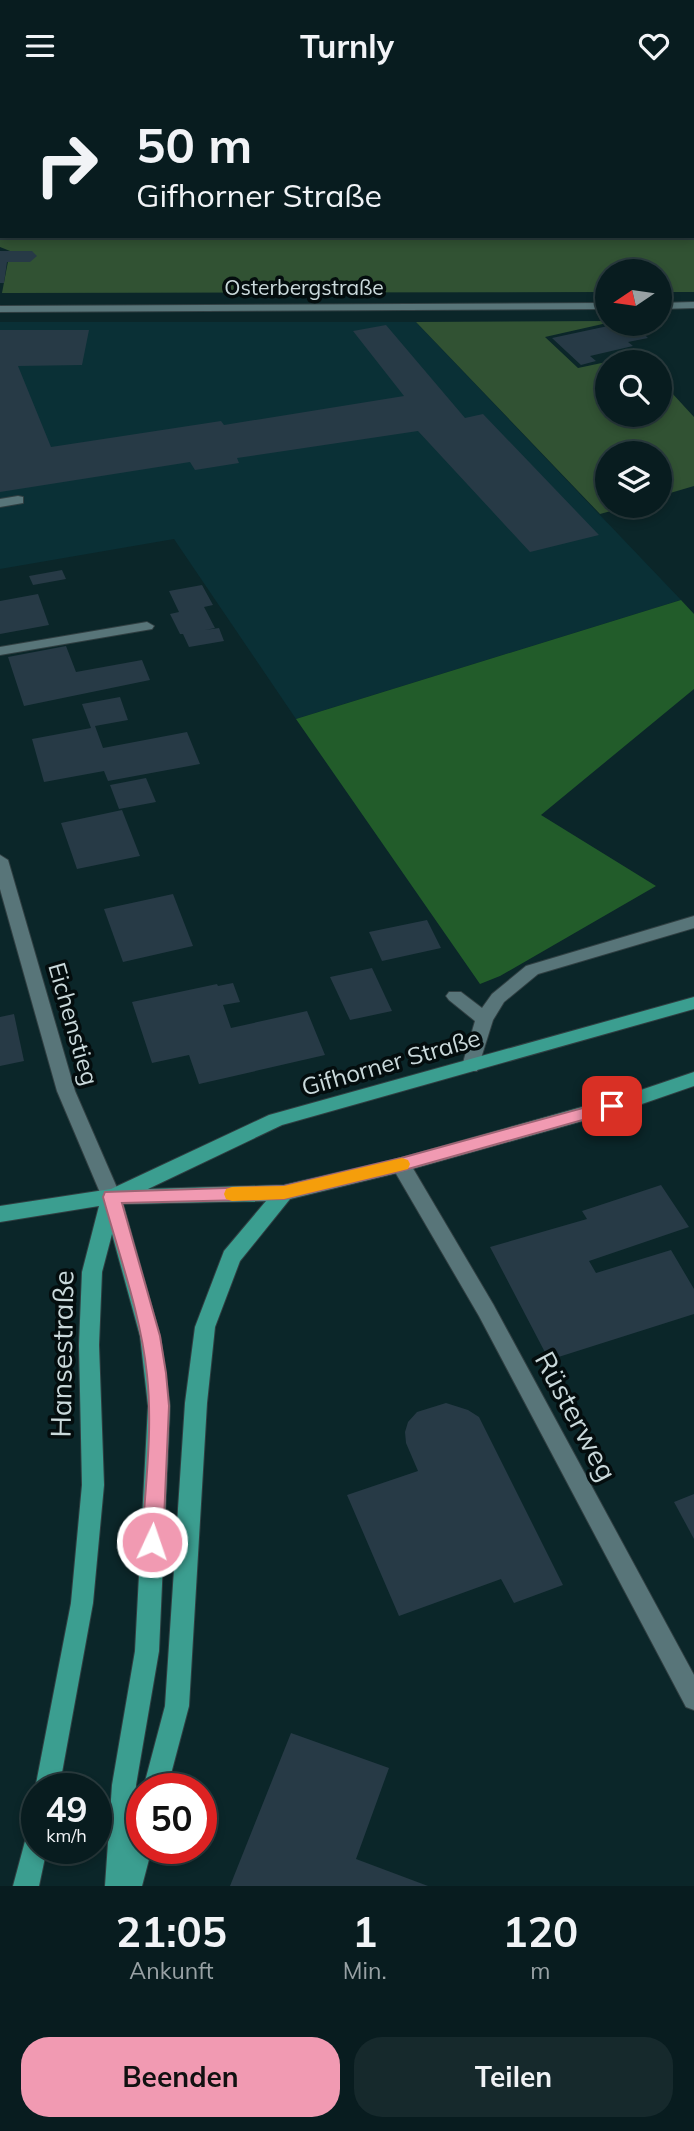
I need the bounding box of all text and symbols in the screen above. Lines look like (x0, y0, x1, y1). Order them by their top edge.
text: Turnly (300, 26, 394, 66)
icon: menu (21, 27, 59, 65)
icon: heart (635, 27, 673, 65)
text: 50 m (136, 114, 252, 175)
icon: right (21, 119, 112, 210)
text: Gifhorner Straße (136, 175, 382, 215)
north arrow (595, 259, 672, 336)
map controls (595, 259, 672, 518)
street label: Osterbergstraße (224, 274, 384, 300)
button: search (595, 350, 672, 427)
button: layers (595, 441, 672, 518)
street label: Eichenstieg (42, 959, 106, 1089)
street label: Gifhorner Straße (298, 1022, 484, 1102)
pin (582, 1076, 642, 1136)
icon: arrive (593, 1087, 631, 1125)
street label: Hansestraße (43, 1270, 80, 1438)
street label: Rüsterweg (528, 1345, 625, 1486)
position arrow (115, 1505, 189, 1579)
speed limit sign: 50 (126, 1773, 217, 1864)
text: 49 (45, 1787, 88, 1831)
text: km/h (46, 1824, 87, 1847)
text: 21:05 (116, 1905, 227, 1958)
text: 1 (352, 1905, 377, 1958)
text: 120 (503, 1905, 578, 1958)
text: Ankunft (129, 1956, 214, 1985)
text: Min. (343, 1956, 387, 1985)
text: m (530, 1956, 550, 1985)
button: Beenden (21, 2037, 340, 2117)
button: Teilen (354, 2037, 673, 2117)

